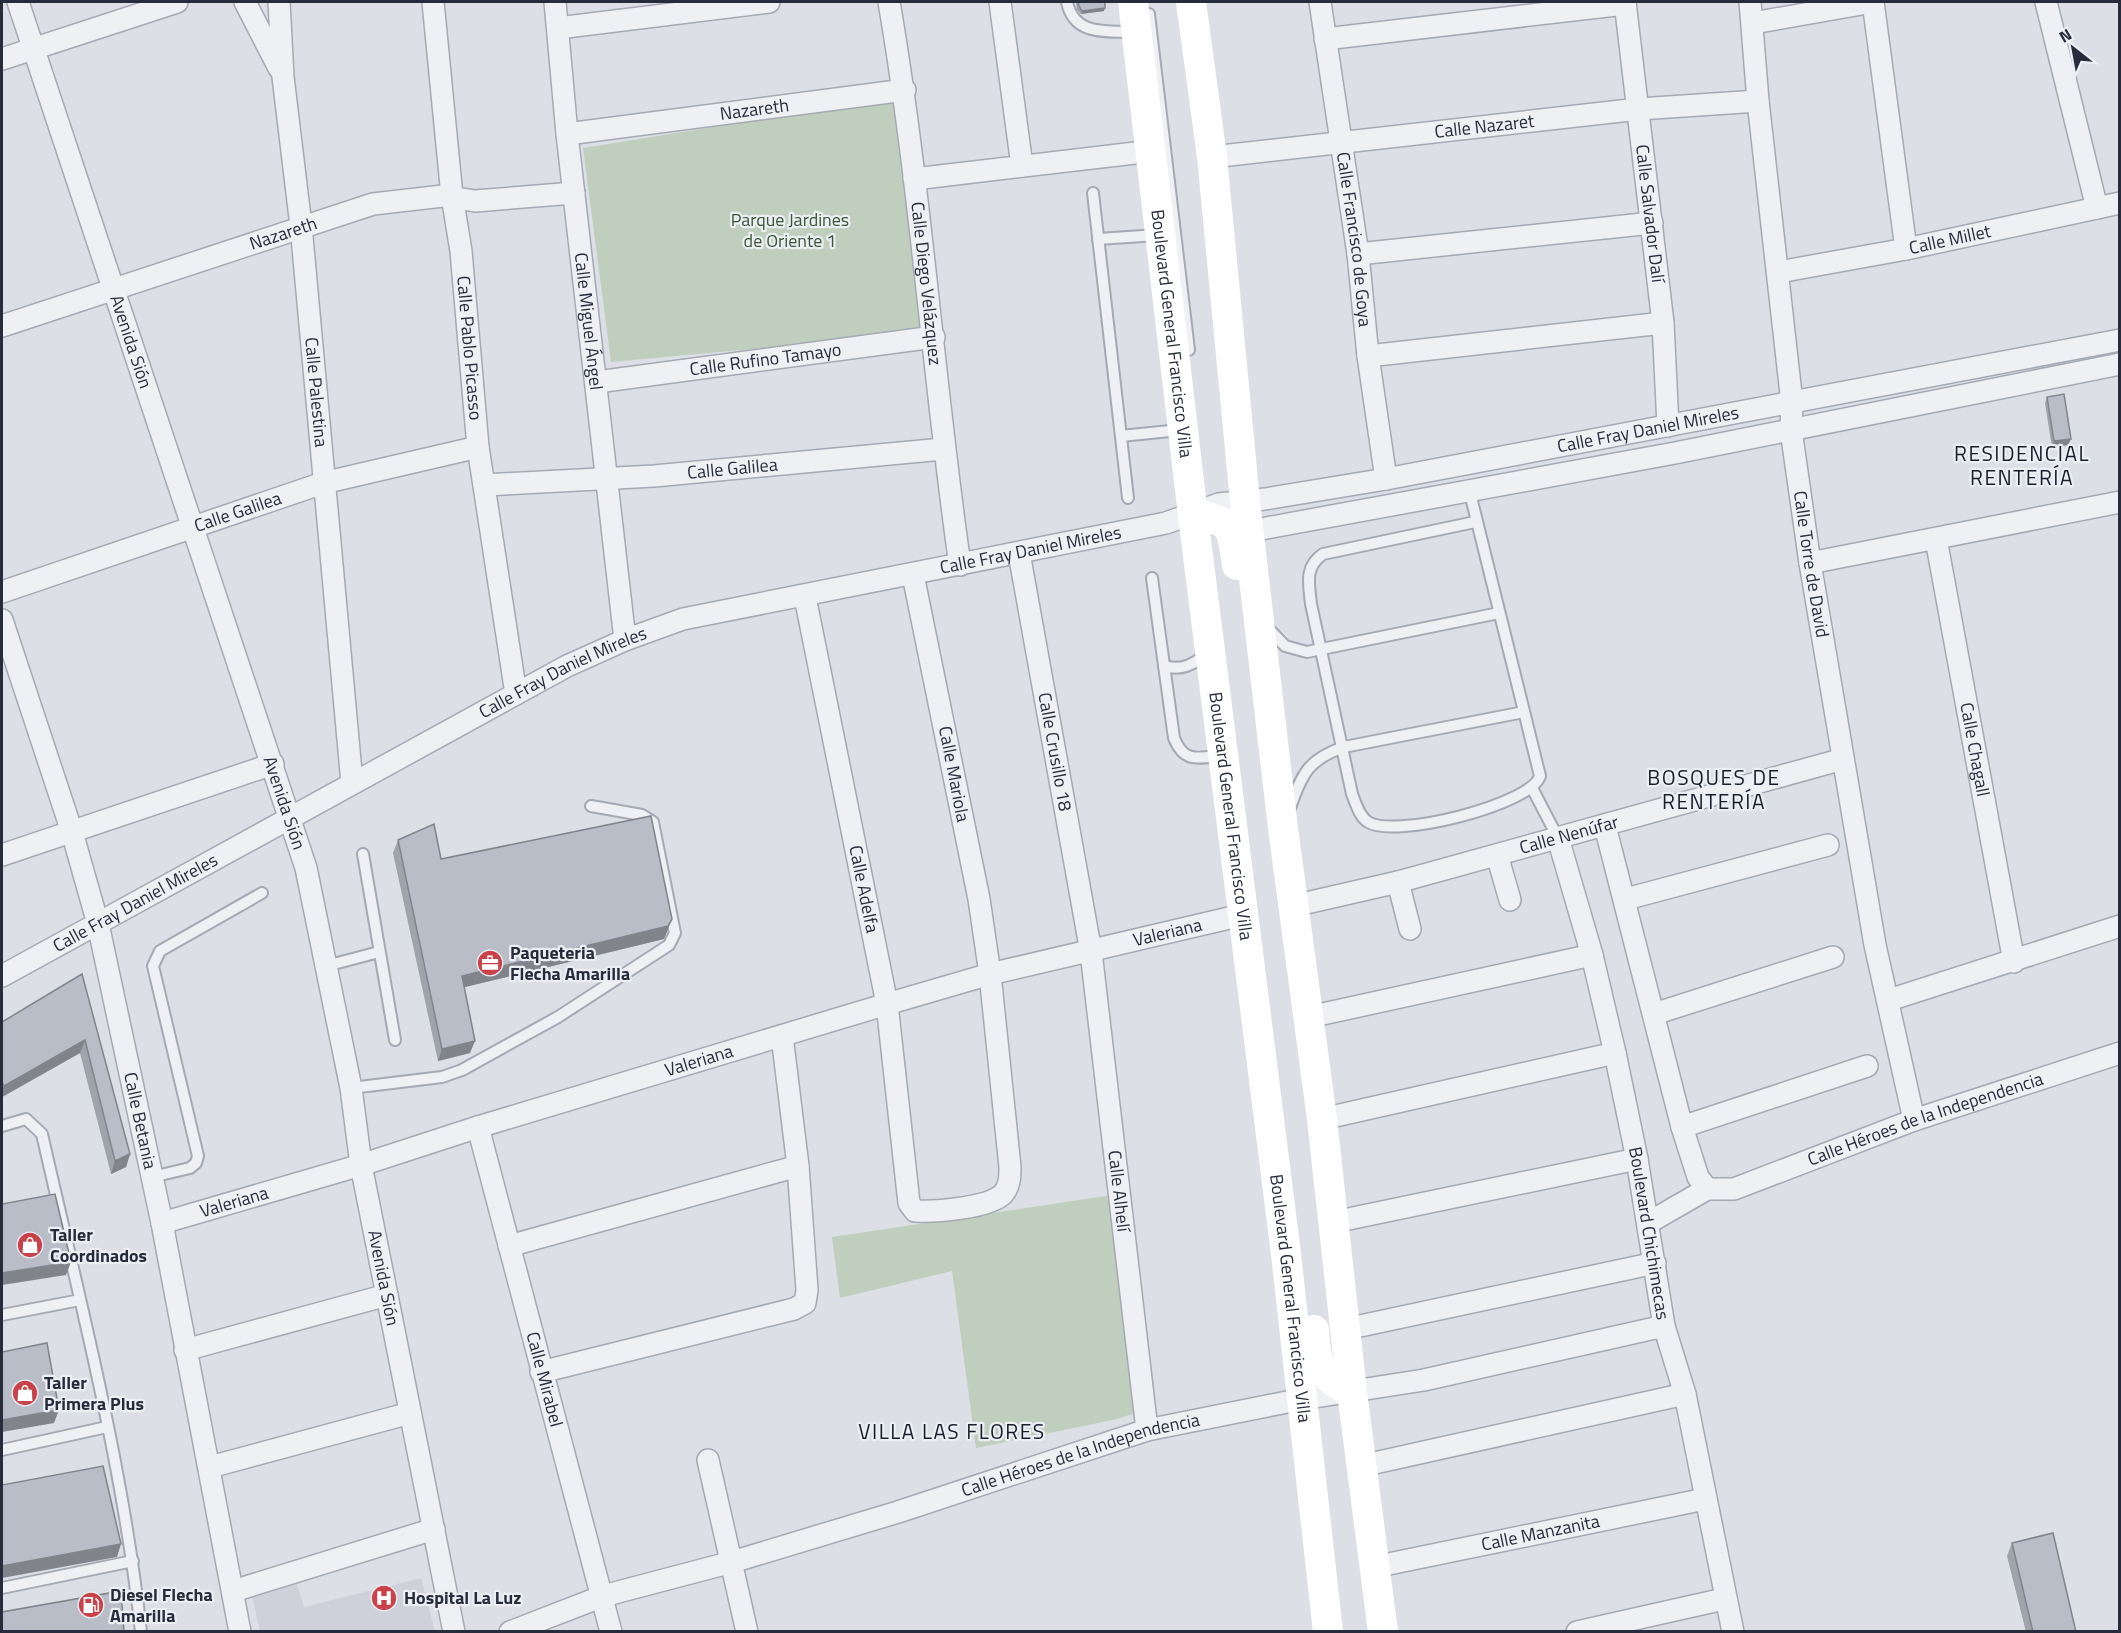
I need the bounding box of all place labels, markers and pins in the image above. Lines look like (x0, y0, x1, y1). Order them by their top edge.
place label: Paqueteria Flecha Amarilla (510, 939, 630, 987)
office icon: Paqueteria Flecha Amarilla (475, 948, 505, 978)
place label: Taller Coordinados (50, 1221, 147, 1269)
shop icon: Taller Coordinados (15, 1230, 45, 1260)
place label: Taller Primera Plus (44, 1369, 144, 1417)
shop icon: Taller Primera Plus (10, 1378, 40, 1408)
place label: Diesel Flecha Amarilla (110, 1581, 213, 1629)
hospital icon: Hospital La Luz (369, 1583, 399, 1613)
place label: Hospital La Luz (404, 1584, 521, 1611)
fuel station icon: Diesel Flecha Amarilla (76, 1590, 106, 1620)

